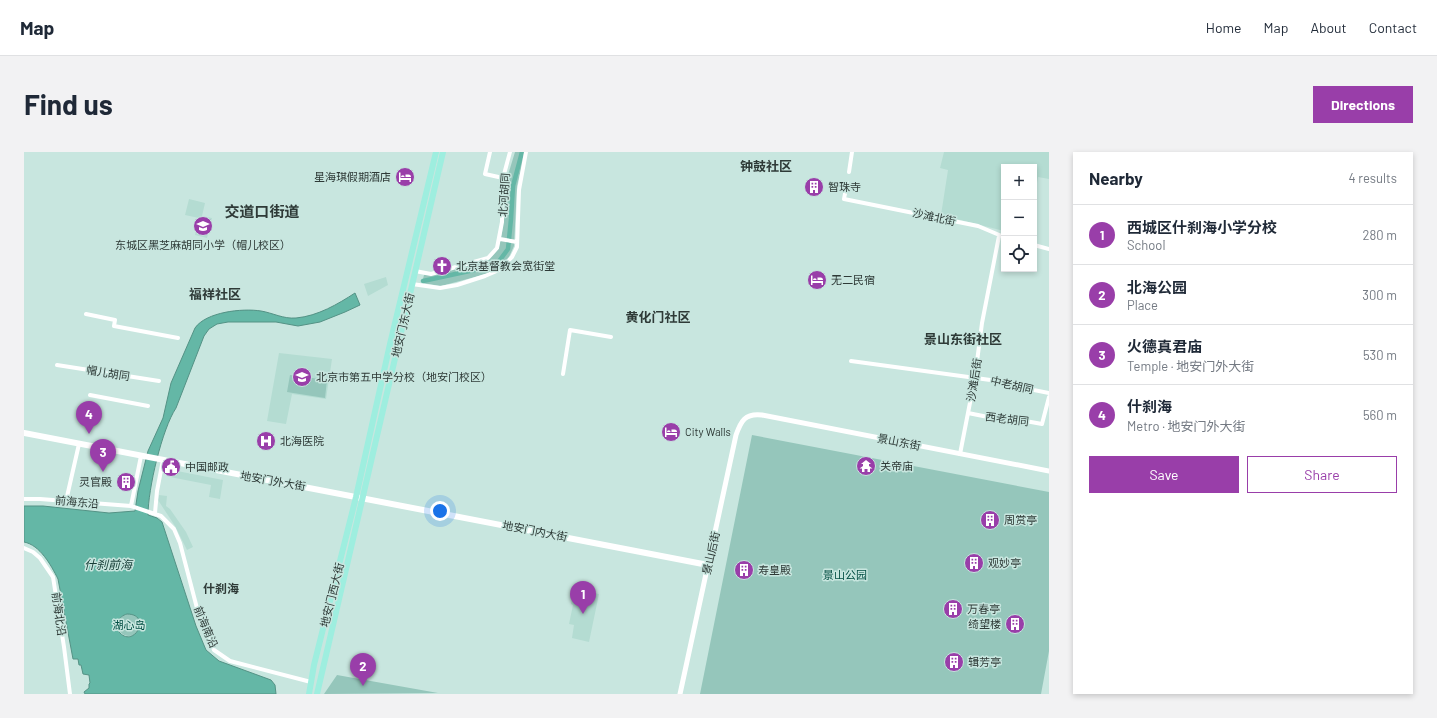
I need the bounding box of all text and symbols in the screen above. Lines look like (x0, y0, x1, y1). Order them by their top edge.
text: Map (20, 16, 54, 39)
text: Home (1206, 19, 1242, 36)
text: Map (1264, 19, 1288, 36)
text: About (1310, 19, 1347, 36)
text: Contact (1369, 19, 1417, 36)
button: Directions (1313, 86, 1413, 123)
text: Find us (24, 87, 113, 121)
district label: 钟鼓社区 (740, 158, 792, 174)
map controls (1001, 164, 1037, 272)
button: + (1001, 164, 1037, 200)
hotel icon: 星海琪假期酒店 (394, 166, 416, 188)
text: Nearby (1089, 168, 1143, 188)
place label: 星海琪假期酒店 (314, 170, 391, 183)
text: 4 results (1349, 170, 1397, 186)
street label: 北河胡同 (495, 173, 512, 217)
building icon: 智珠寺 (803, 176, 825, 198)
place label: 智珠寺 (828, 180, 861, 193)
button: − (1001, 200, 1037, 236)
district label: 交道口街道 (224, 202, 300, 220)
street label: 沙滩北街 (911, 206, 957, 227)
school or university icon: 东城区黑芝麻胡同小学（帽儿校区） (192, 215, 214, 237)
text: 西城区什刹海小学分校 (1127, 218, 1277, 236)
text: 1 (1100, 227, 1104, 243)
text: 280 m (1363, 227, 1397, 243)
button: locate (1001, 236, 1037, 272)
text: School (1127, 237, 1165, 253)
place label: 东城区黑芝麻胡同小学（帽儿校区） (115, 238, 291, 251)
church icon: 北京基督教会宽街堂 (431, 255, 453, 277)
place label: 北京基督教会宽街堂 (456, 259, 555, 272)
hotel icon: 无二民宿 (806, 269, 828, 291)
place label: 无二民宿 (831, 273, 875, 286)
text: 北海公园 (1127, 278, 1187, 296)
district label: 福祥社区 (189, 286, 241, 302)
text: 2 (1098, 287, 1106, 303)
text: 300 m (1362, 287, 1397, 303)
street label: 地安门东大街 (389, 291, 416, 359)
text: Place (1127, 297, 1158, 313)
district label: 黄化门社区 (625, 309, 691, 325)
district label: 景山东街社区 (924, 331, 1002, 347)
text: 火德真君庙 (1127, 337, 1202, 355)
text: 3 (1098, 347, 1106, 363)
text: 530 m (1363, 347, 1397, 363)
street label: 沙滩后街 (964, 357, 983, 403)
text: Temple · 地安门外大街 (1127, 358, 1254, 374)
street label: 帽儿胡同 (85, 363, 131, 382)
school or university icon: 北京市第五中学分校（地安门校区） (291, 366, 313, 388)
place label: 北京市第五中学分校（地安门校区） (316, 370, 492, 383)
street label: 中老胡同 (989, 373, 1035, 396)
text: 什刹海 (1127, 397, 1172, 415)
pin: 4 (76, 401, 102, 434)
text: 4 (1098, 407, 1106, 423)
text: 560 m (1363, 407, 1397, 423)
street label: 西老胡同 (984, 409, 1030, 428)
text: Metro · 地安门外大街 (1127, 418, 1246, 434)
hotel icon: City Walls (660, 421, 682, 443)
place label: City Walls (685, 425, 731, 438)
hospital icon: 北海医院 (255, 430, 277, 452)
street label: 景山东街 (876, 431, 922, 452)
place label: 北海医院 (280, 434, 324, 447)
pin: 3 (90, 439, 116, 472)
temple icon: 关帝庙 (855, 455, 877, 477)
public building icon: 中国邮政 (160, 456, 182, 478)
button: Save (1089, 456, 1239, 493)
button: Share (1247, 456, 1397, 493)
place label: 关帝庙 (880, 459, 913, 472)
place label: 中国邮政 (185, 460, 229, 473)
street label: 地安门外大街 (239, 468, 307, 493)
building icon: 灵官殿 (115, 471, 137, 493)
place label: 灵官殿 (79, 475, 112, 488)
street label: 前海东沿 (55, 493, 100, 510)
your location (430, 501, 450, 521)
building icon: 周赏亭 (979, 509, 1001, 531)
place label: 周赏亭 (1004, 513, 1037, 526)
street label: 地安门内大街 (501, 518, 569, 543)
street label: 景山后街 (699, 530, 722, 576)
building icon: 观妙亭 (963, 552, 985, 574)
place label: 观妙亭 (988, 556, 1021, 569)
water label: 什刹前海 (84, 557, 134, 571)
building icon: 寿皇殿 (733, 559, 755, 581)
street label: 地安门西大街 (317, 561, 346, 628)
place label: 寿皇殿 (758, 563, 791, 576)
park label: 景山公园 (823, 568, 867, 581)
district label: 什刹海 (203, 581, 239, 595)
pin: 1 (570, 581, 596, 614)
street label: 前海北沿 (50, 591, 69, 637)
building icon: 万春亭 (942, 598, 964, 620)
place label: 万春亭 (967, 602, 1000, 615)
street label: 前海南沿 (192, 604, 221, 650)
building icon: 绮望楼 (1004, 613, 1026, 635)
place label: 绮望楼 (968, 617, 1001, 630)
park label: 湖心岛 (113, 618, 146, 631)
building icon: 辑芳亭 (943, 651, 965, 673)
pin: 2 (350, 653, 376, 686)
place label: 辑芳亭 (968, 655, 1001, 668)

